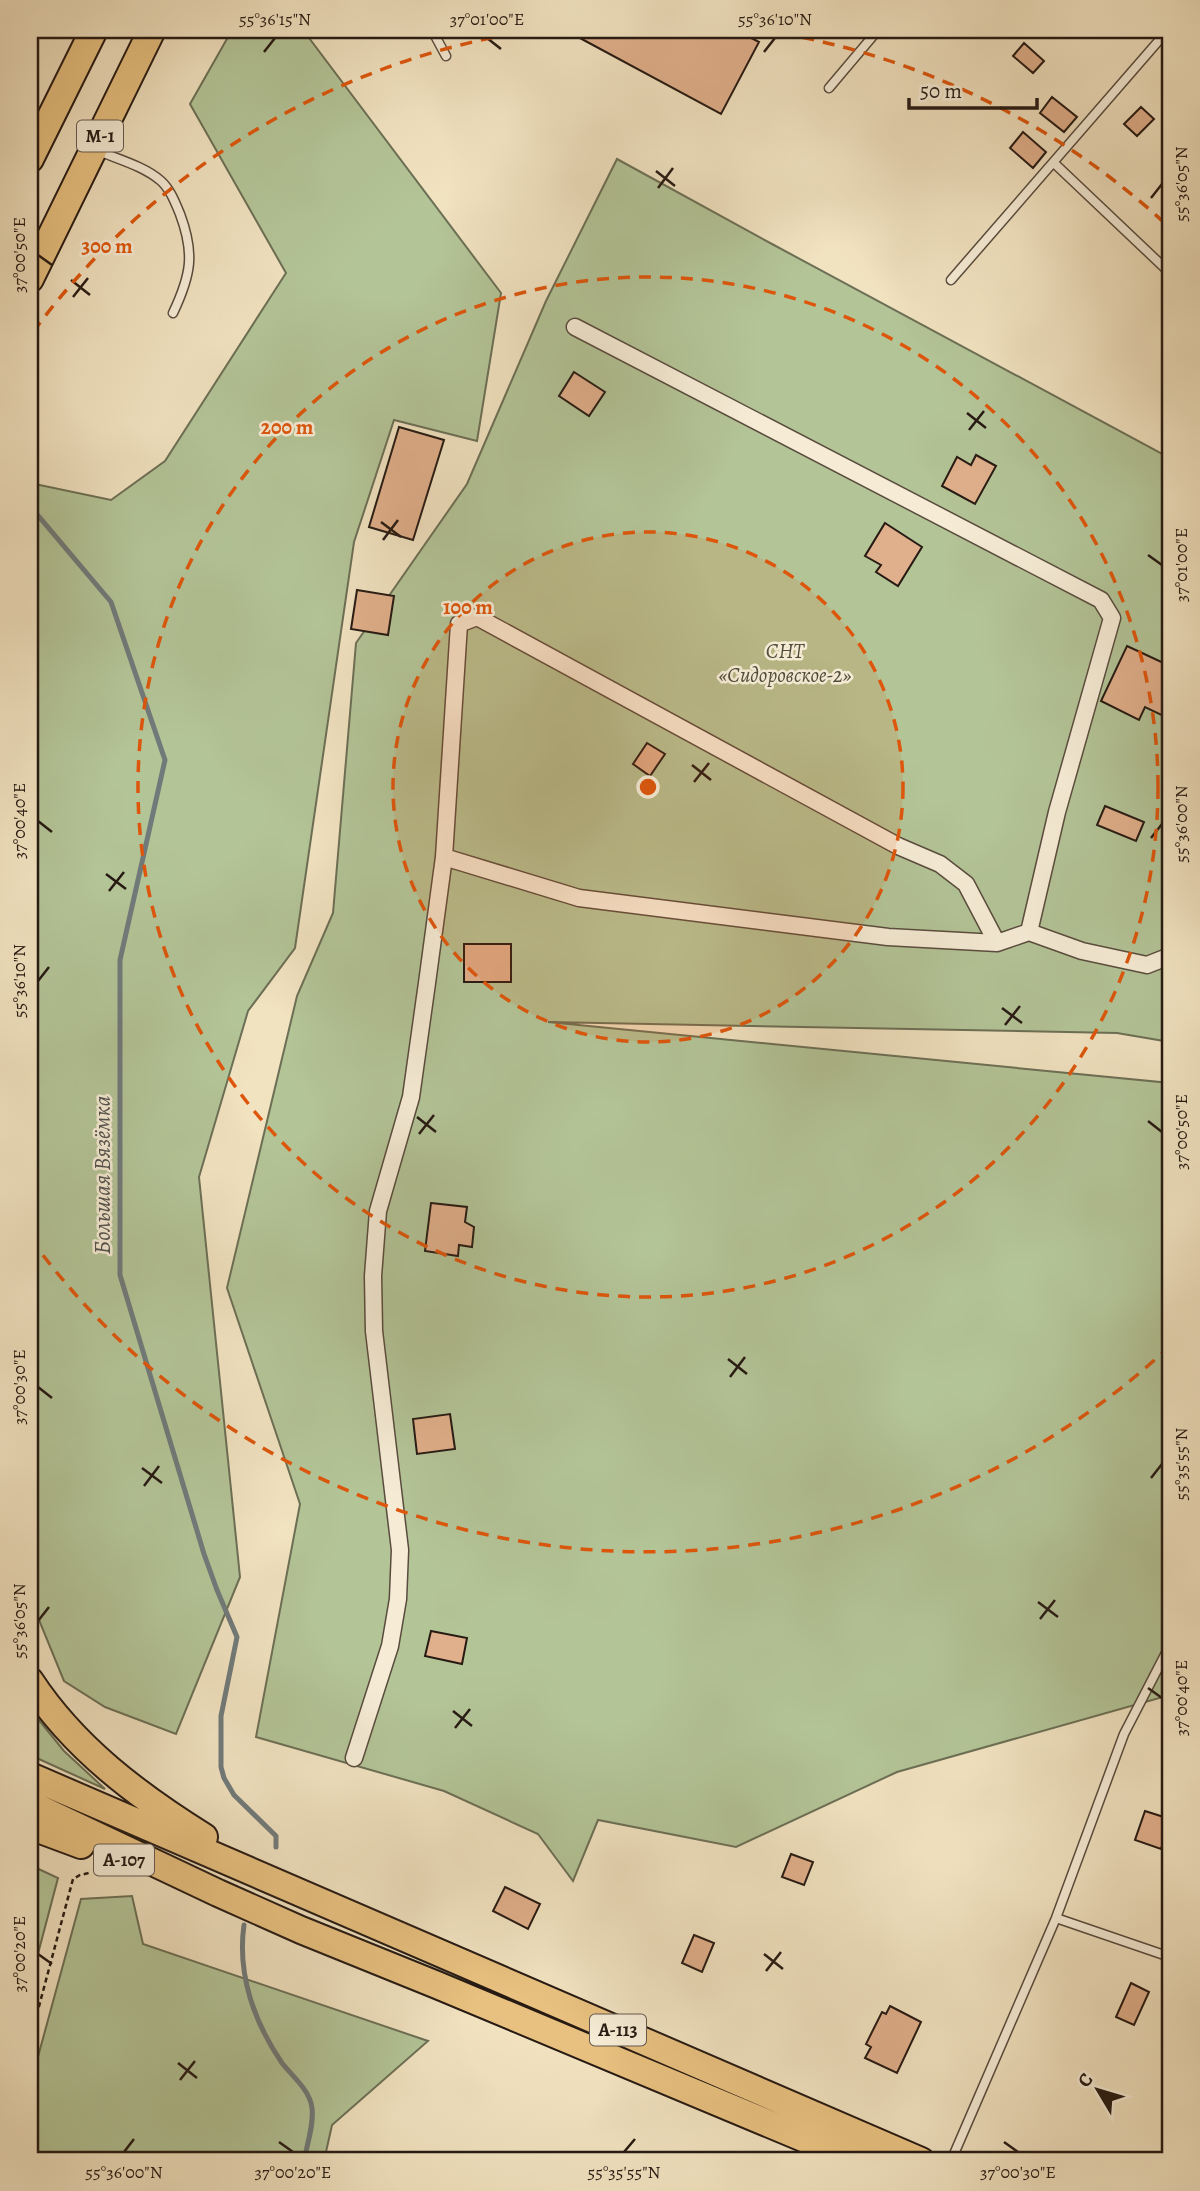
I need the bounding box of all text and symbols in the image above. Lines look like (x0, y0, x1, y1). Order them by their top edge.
text: 55°36'15"N (239, 7, 311, 31)
text: 37°01'00"E (450, 7, 524, 31)
text: 55°36'10"N (738, 7, 812, 31)
scale bar (909, 66, 1037, 110)
text: 50 m (920, 77, 962, 105)
road number: М-1 (77, 120, 123, 152)
text: 55°36'05"N (1169, 146, 1193, 222)
text: 37°00'50"E (7, 217, 31, 293)
text: 300 m (81, 232, 133, 260)
text: 200 m (261, 413, 314, 441)
text: 37°01'00"E (1169, 528, 1193, 602)
text: 100 m (443, 593, 493, 621)
park label: СНТ «Сидоровское-2» (719, 637, 852, 689)
centre of rings (636, 775, 660, 799)
text: 37°00'40"E (7, 783, 31, 859)
text: 55°36'00"N (1169, 785, 1193, 863)
text: 55°36'10"N (7, 944, 31, 1018)
text: 37°00'50"E (1169, 1094, 1193, 1170)
water label: Большая Вязёмка (87, 1095, 118, 1254)
text: 37°00'30"E (7, 1349, 31, 1425)
text: 55°35'55"N (1169, 1427, 1193, 1501)
text: 55°36'05"N (7, 1583, 31, 1659)
text: 37°00'40"E (1169, 1660, 1193, 1736)
road number: А-107 (94, 1844, 154, 1876)
text: 37°00'20"E (7, 1916, 31, 1993)
road number: А-113 (590, 2014, 646, 2046)
north arrow (1064, 2054, 1134, 2124)
text: С (1072, 2068, 1099, 2093)
text: 55°36'00"N (85, 2160, 163, 2184)
text: 37°00'20"E (255, 2160, 332, 2184)
text: 55°35'55"N (587, 2160, 661, 2184)
text: 37°00'30"E (980, 2160, 1056, 2184)

